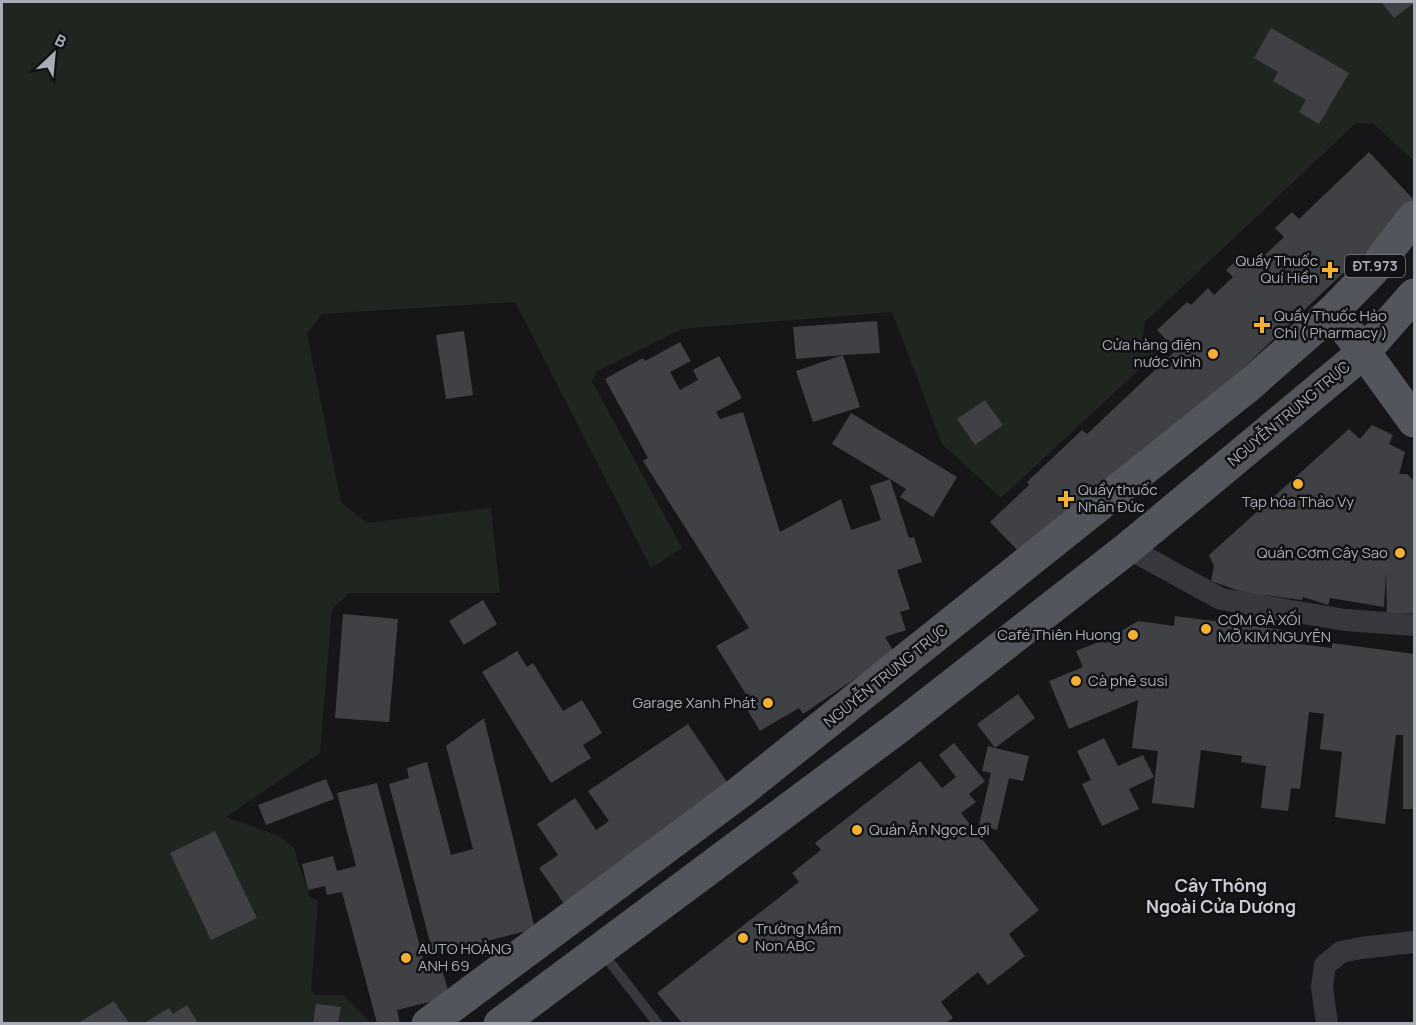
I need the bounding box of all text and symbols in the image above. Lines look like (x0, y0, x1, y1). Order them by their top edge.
north arrow (24, 24, 84, 84)
text: B (51, 28, 70, 53)
place label: Quầy Thuốc Quí Hiền (1236, 250, 1318, 288)
road number: ĐT.973 (1345, 255, 1405, 277)
marker: Quầy Thuốc Quí Hiền (1323, 263, 1337, 277)
place label: Quầy Thuốc Hảo Chi ( Pharmacy ) (1274, 305, 1388, 343)
marker: Quầy Thuốc Hảo Chi ( Pharmacy ) (1255, 318, 1269, 332)
place label: Cửa hàng điện nước vinh (1102, 334, 1201, 372)
marker: Cửa hàng điện nước vinh (1206, 347, 1220, 361)
street label: NGUYỄN TRUNG TRỰC (1223, 356, 1355, 471)
marker: Tạp hóa Thảo Vy (1291, 477, 1305, 491)
place label: Quầy thuốc Nhân Đức (1078, 479, 1158, 517)
place label: Tạp hóa Thảo Vy (1242, 491, 1354, 512)
marker: Quầy thuốc Nhân Đức (1059, 492, 1073, 506)
place label: Quán Cơm Cây Sao (1257, 542, 1388, 563)
marker: Quán Cơm Cây Sao (1393, 546, 1407, 560)
place label: CƠM GÀ XỐI MỠ KIM NGUYÊN (1218, 609, 1331, 647)
street label: NGUYỄN TRUNG TRỰC (819, 619, 952, 732)
marker: CƠM GÀ XỐI MỠ KIM NGUYÊN (1199, 622, 1213, 636)
place label: Café Thiên Huong (997, 624, 1121, 645)
marker: Café Thiên Huong (1126, 628, 1140, 642)
place label: Cà phê susi (1088, 670, 1168, 691)
marker: Cà phê susi (1069, 674, 1083, 688)
place label: Garage Xanh Phát (632, 692, 756, 713)
marker: Garage Xanh Phát (761, 696, 775, 710)
place label: Quán Ăn Ngọc Lợi (869, 819, 990, 840)
marker: Quán Ăn Ngọc Lợi (850, 823, 864, 837)
district label: Cây Thông Ngoài Cửa Dương (1146, 873, 1296, 918)
place label: Trường Mầm Non ABC (755, 918, 841, 956)
marker: Trường Mầm Non ABC (736, 931, 750, 945)
place label: AUTO HOÀNG ANH 69 (418, 938, 512, 976)
marker: AUTO HOÀNG ANH 69 (399, 951, 413, 965)

